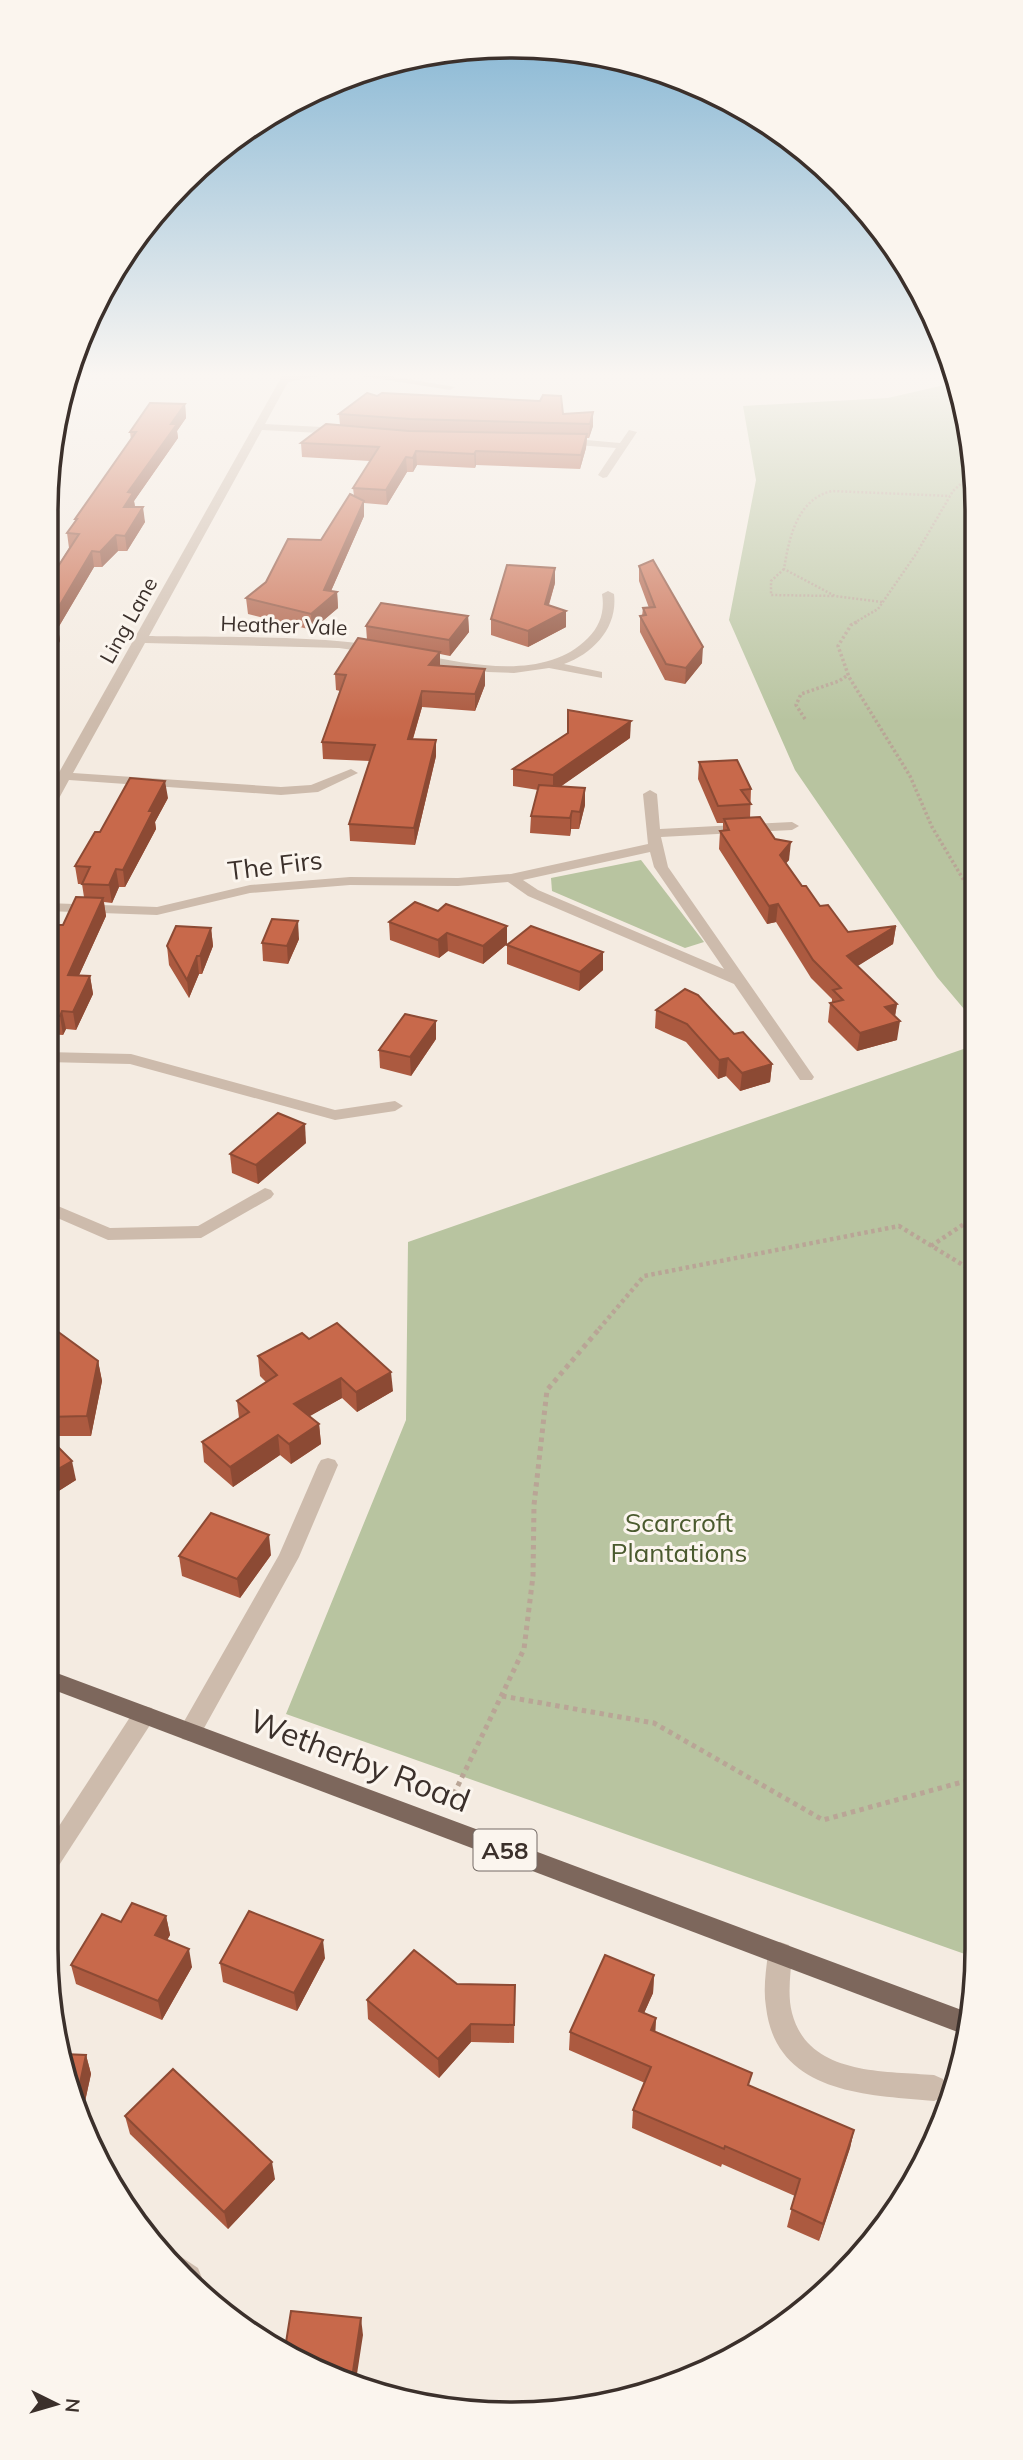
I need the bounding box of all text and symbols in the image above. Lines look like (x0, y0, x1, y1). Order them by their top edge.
street label: Ling Lane (94, 572, 162, 668)
street label: Heather Vale (220, 610, 348, 640)
street label: The Firs (226, 843, 324, 887)
park label: Scarcroft Plantations (611, 1506, 747, 1569)
street label: Wetherby Road (244, 1700, 476, 1820)
road number: A58 (474, 1829, 536, 1870)
north arrow (21, 2369, 91, 2439)
text: N (60, 2397, 86, 2414)

